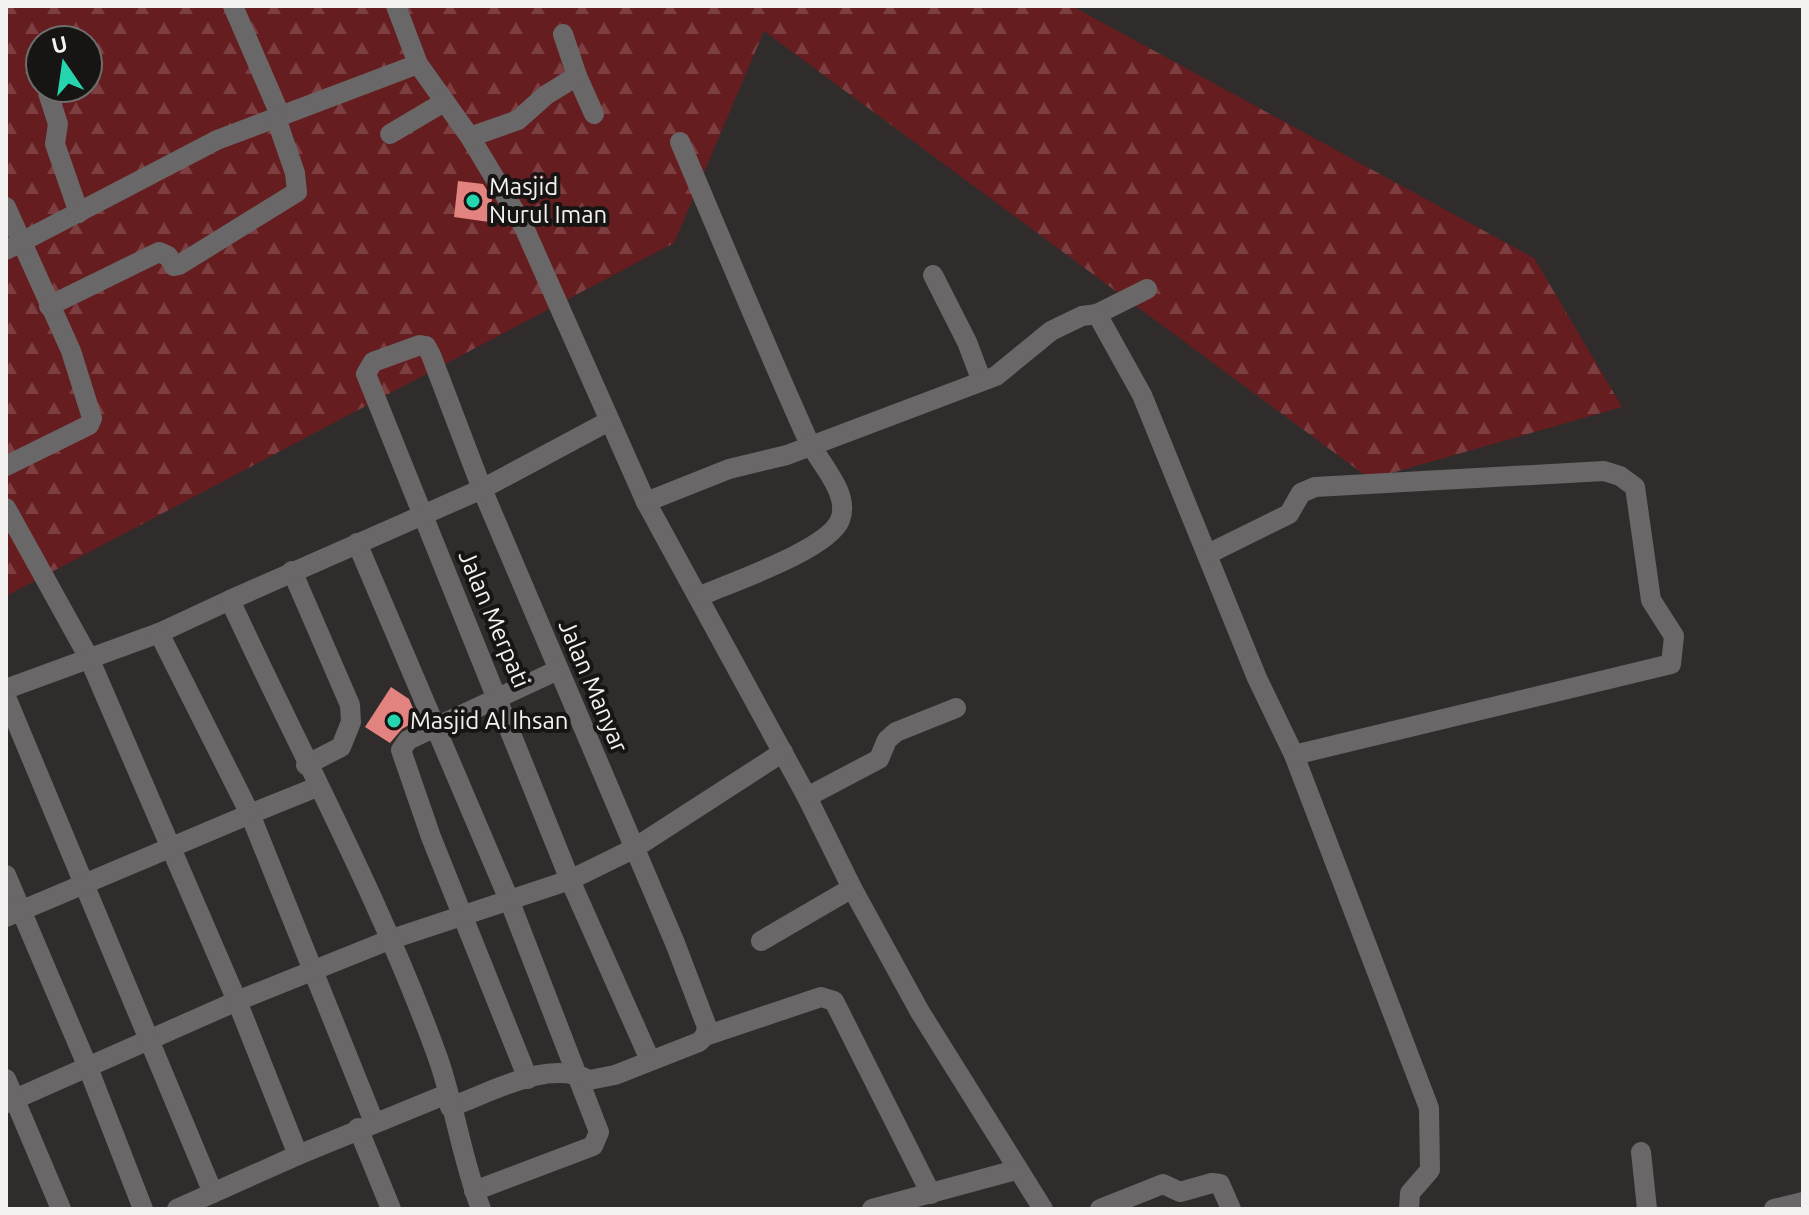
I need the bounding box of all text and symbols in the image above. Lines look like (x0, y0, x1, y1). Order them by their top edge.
north arrow (24, 24, 104, 104)
text: U (49, 30, 70, 58)
place label: Masjid Nurul Iman (489, 173, 607, 228)
marker: Masjid Nurul Iman (464, 192, 482, 210)
street label: Jalan Merpati (453, 546, 536, 692)
street label: Jalan Manyar (553, 615, 634, 756)
place label: Masjid Al Ihsan (410, 707, 569, 734)
marker: Masjid Al Ihsan (385, 712, 403, 730)

